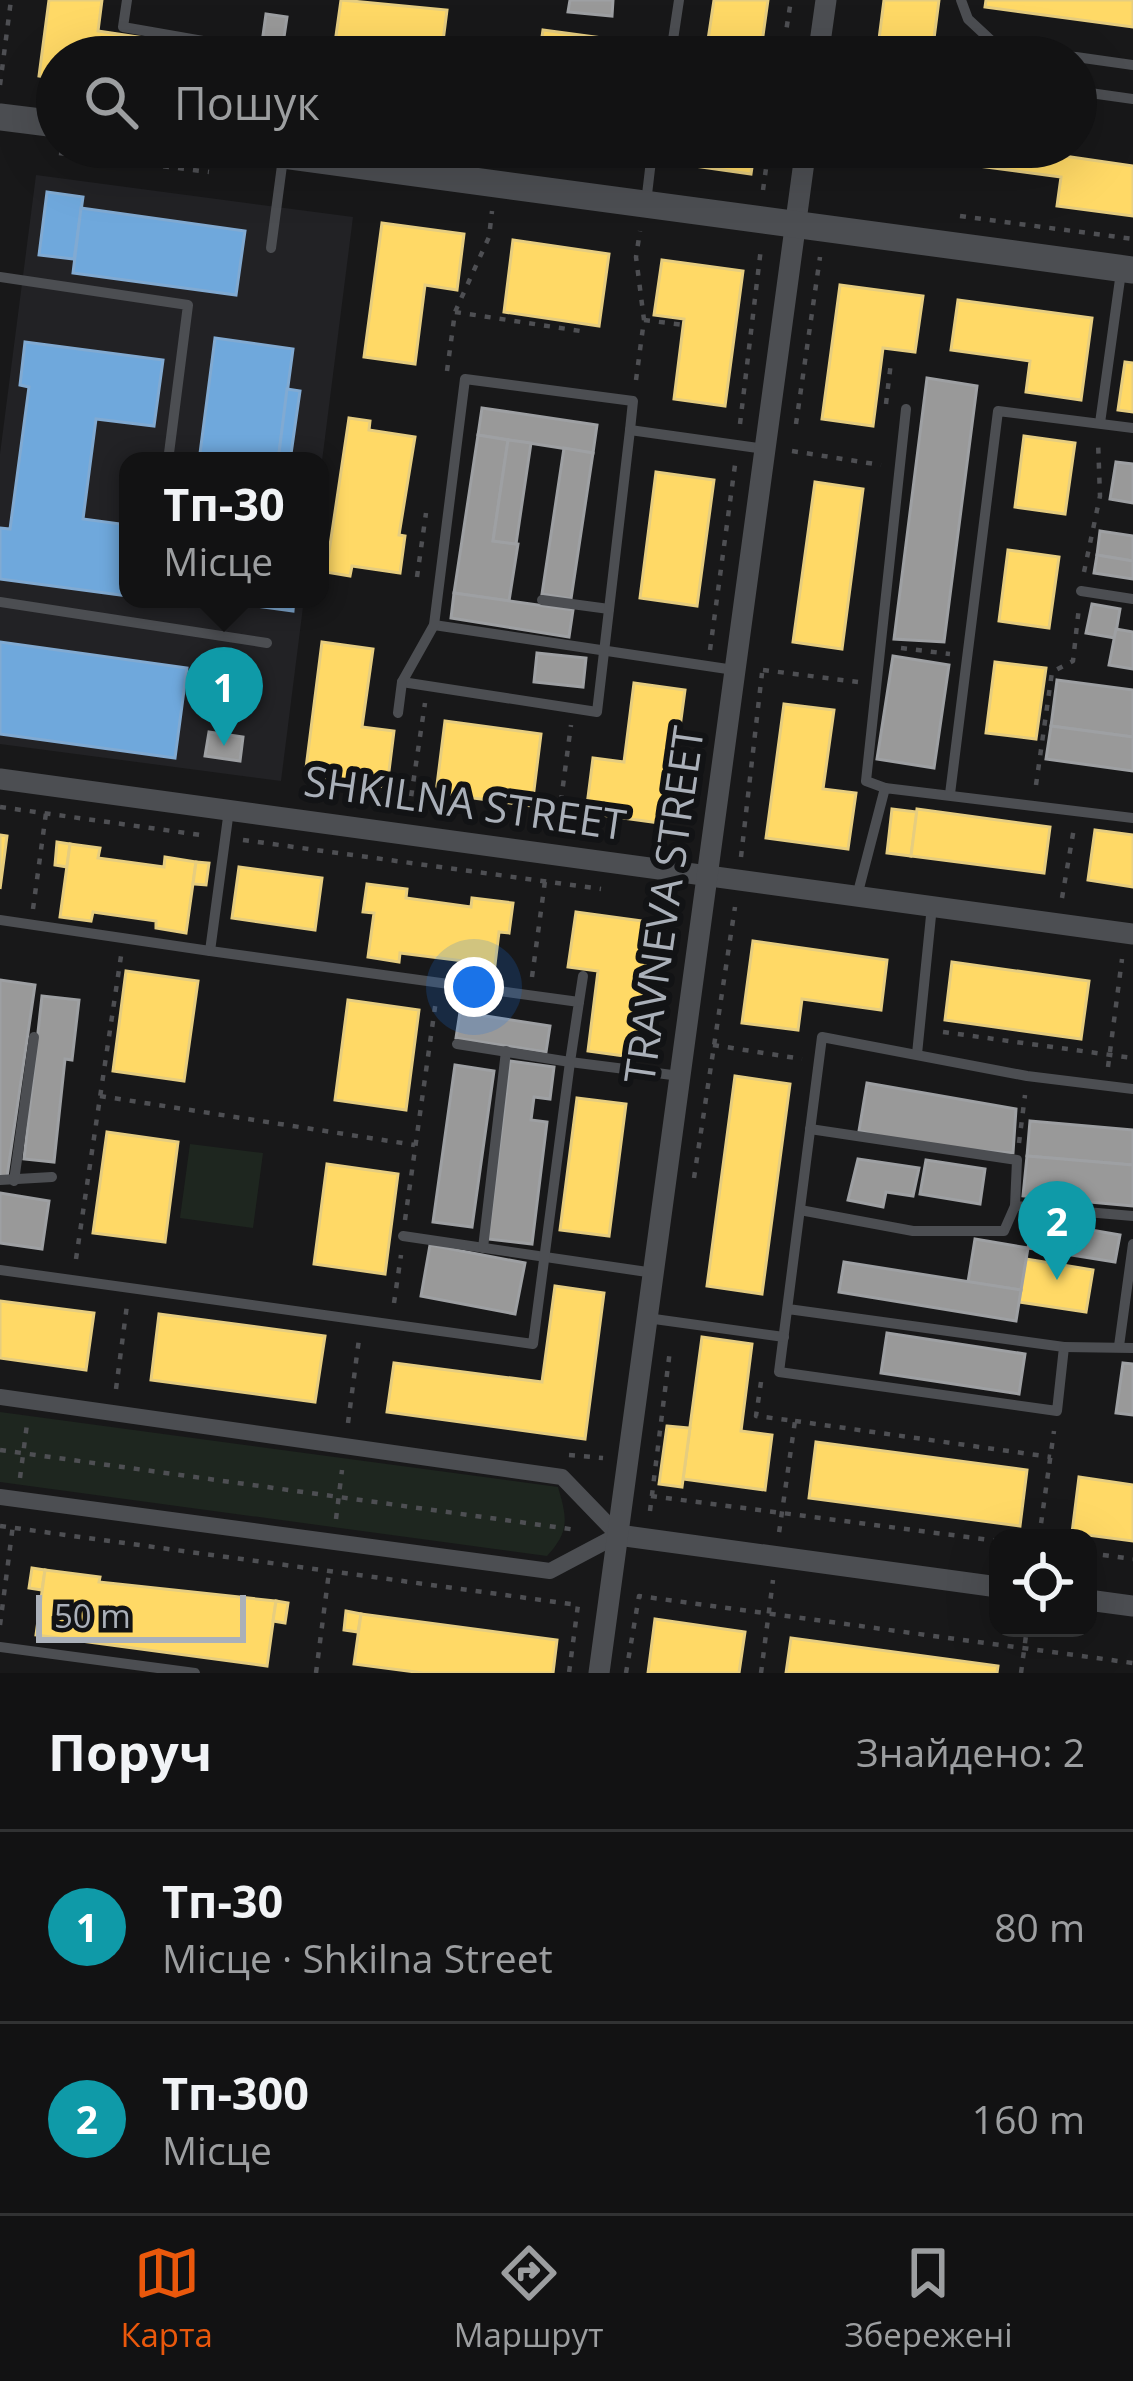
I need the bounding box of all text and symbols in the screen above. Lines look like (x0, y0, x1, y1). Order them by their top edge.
search box (36, 36, 1097, 168)
icon: search (78, 69, 144, 135)
text: Пошук (174, 72, 320, 133)
popup (119, 452, 329, 608)
text: Тп-30 (163, 473, 285, 534)
text: Місце (163, 534, 273, 587)
pin: 1 (185, 647, 263, 746)
street label: TRAVNEVA STREET (609, 723, 716, 1087)
street label: SHKILNA STREET (301, 751, 630, 852)
your location (444, 957, 504, 1017)
pin: 2 (1018, 1181, 1096, 1280)
map controls (989, 1529, 1097, 1637)
button: locate (989, 1529, 1097, 1637)
scale bar (36, 1589, 246, 1642)
text: 50 m (54, 1593, 131, 1638)
text: Поруч (48, 1716, 212, 1786)
text: Знайдено: 2 (856, 1725, 1085, 1778)
text: Тп-30 (162, 1870, 283, 1931)
text: 1 (76, 1900, 98, 1953)
text: 80 m (994, 1900, 1085, 1953)
text: Місце · Shkilna Street (162, 1931, 553, 1984)
text: Тп-300 (162, 2062, 309, 2123)
text: 2 (76, 2092, 98, 2145)
text: 160 m (972, 2092, 1085, 2145)
text: Місце (162, 2123, 272, 2176)
tab: Карта (120, 2240, 213, 2357)
tab: Маршрут (454, 2240, 604, 2357)
tab: Збережені (844, 2240, 1013, 2357)

